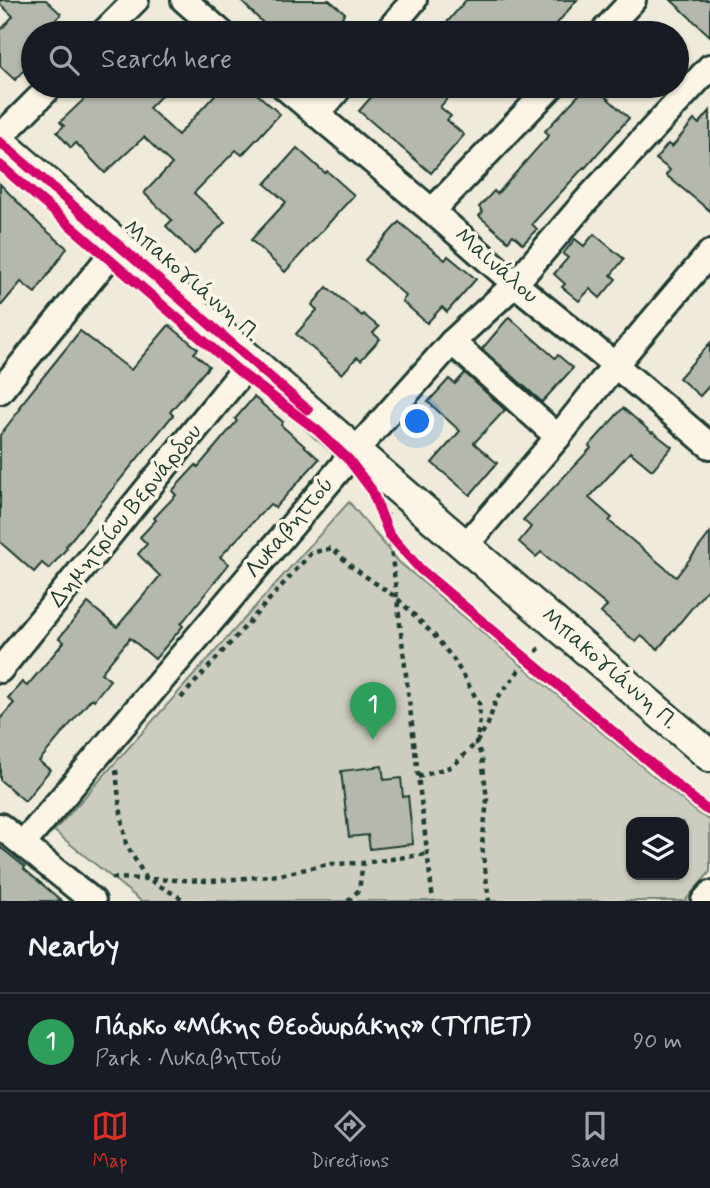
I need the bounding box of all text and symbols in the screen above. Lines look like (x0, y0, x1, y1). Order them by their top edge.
search box (21, 21, 689, 98)
icon: search (45, 41, 83, 79)
text: Search here (101, 43, 232, 77)
street label: Μπακογιάννη Π. (116, 213, 266, 349)
street label: Μαινάλου (448, 221, 544, 311)
your location (400, 404, 434, 438)
street label: Δημητρίου Βερνάρδου (43, 418, 209, 614)
street label: Λυκαβηττού (239, 471, 341, 585)
street label: Μπακογιάννη Π. (534, 601, 684, 737)
pin: 1 (350, 682, 396, 740)
map controls (626, 817, 689, 880)
button: layers (626, 817, 689, 880)
text: Nearby (28, 927, 119, 966)
text: Πάρκο «Μίκης Θεοδωράκης» (ΤΥΠΕΤ) (95, 1010, 531, 1044)
text: 1 (46, 1027, 56, 1057)
text: 90 m (633, 1027, 682, 1057)
text: Park · Λυκαβηττού (95, 1044, 282, 1074)
tab: Map (91, 1107, 129, 1174)
tab: Directions (311, 1107, 389, 1174)
tab: Saved (571, 1107, 619, 1174)

